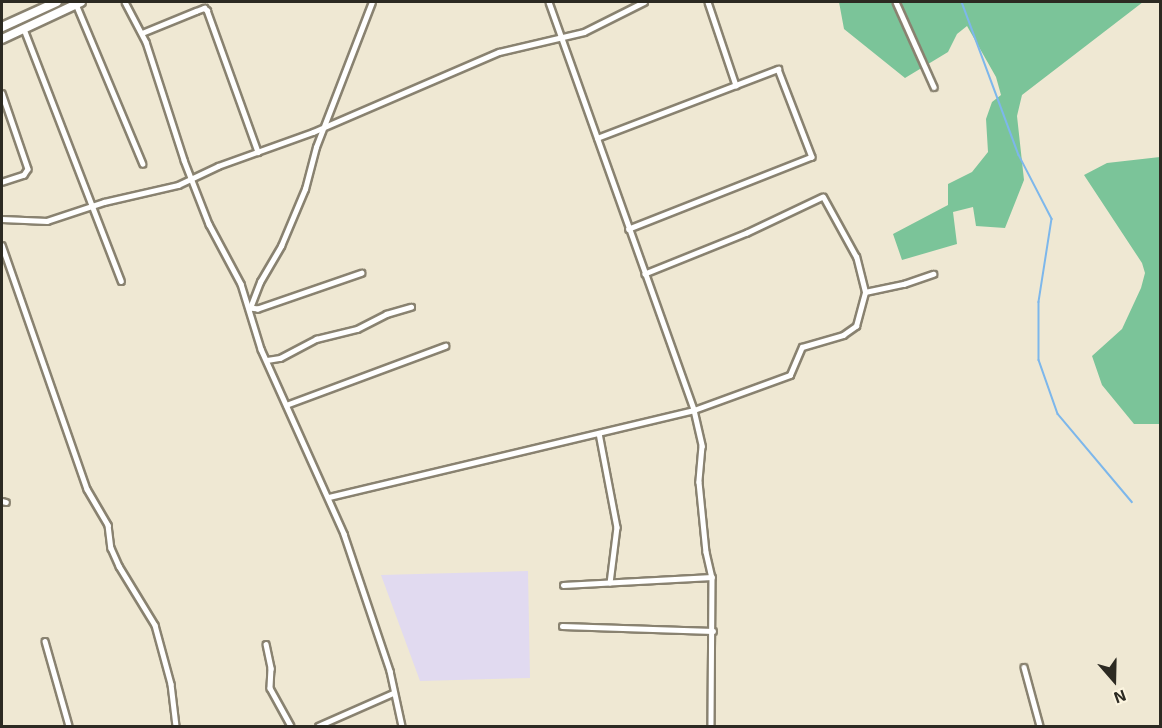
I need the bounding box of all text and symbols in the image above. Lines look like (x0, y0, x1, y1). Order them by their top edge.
north arrow (1084, 650, 1144, 710)
text: N (1112, 686, 1129, 708)

